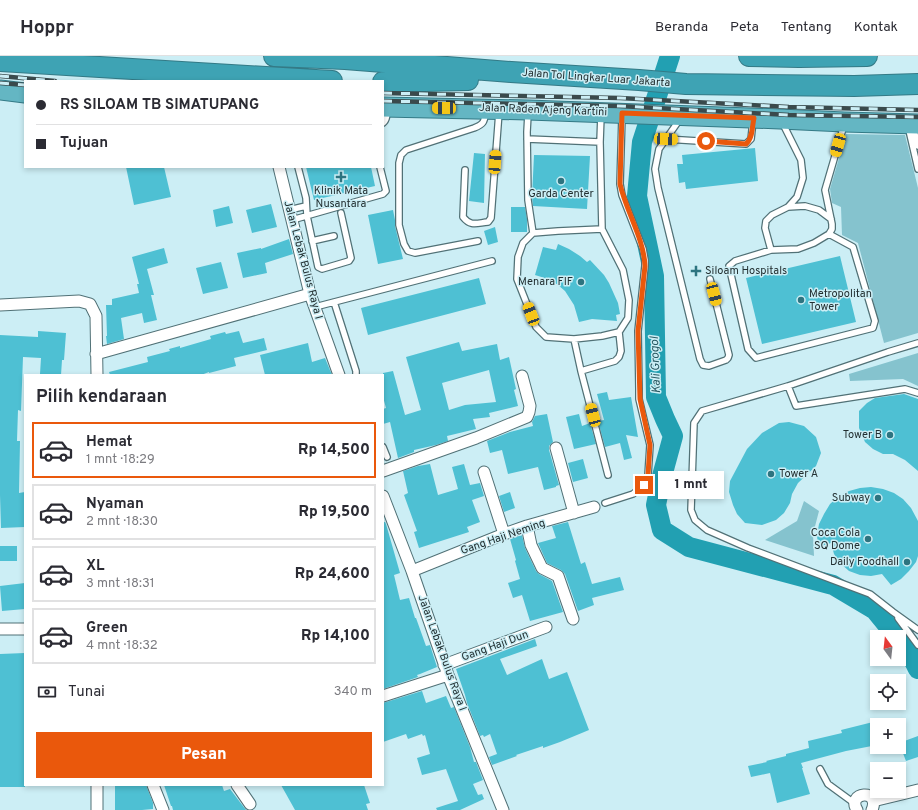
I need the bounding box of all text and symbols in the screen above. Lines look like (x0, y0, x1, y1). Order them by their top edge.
text: Hoppr (20, 16, 74, 40)
text: Beranda (655, 19, 708, 36)
text: Peta (730, 19, 759, 36)
text: Tentang (781, 19, 832, 36)
text: Kontak (854, 19, 898, 36)
street label: Jalan Tol Lingkar Luar Jakarta (521, 66, 671, 90)
text: RS SILOAM TB SIMATUPANG (60, 96, 259, 115)
street label: Jalan Raden Ajeng Kartini (479, 101, 607, 119)
car (432, 102, 456, 114)
car (654, 132, 678, 146)
route start (697, 132, 715, 150)
car (829, 132, 847, 158)
text: Tujuan (60, 134, 108, 153)
car (488, 150, 502, 174)
marker: Klinik Mata Nusantara (335, 171, 347, 183)
marker: Garda Center (556, 176, 566, 186)
place label: Klinik Mata Nusantara (314, 184, 368, 211)
place label: Garda Center (528, 187, 595, 201)
street label: Jalan Lebak Bulus Raya I (280, 199, 326, 321)
place label: Siloam Hospitals (705, 264, 787, 278)
marker: Siloam Hospitals (690, 265, 702, 277)
place label: Menara FIF (518, 275, 573, 289)
marker: Menara FIF (576, 277, 586, 287)
car (705, 281, 723, 307)
place label: Metropolitan Tower (809, 287, 872, 314)
marker: Metropolitan Tower (796, 295, 806, 305)
car (521, 301, 541, 327)
water label: Kali Grogol (647, 335, 665, 394)
text: Pilih kendaraan (36, 386, 167, 409)
car (584, 402, 602, 428)
place label: Tower B (843, 428, 882, 442)
marker: Tower B (885, 430, 895, 440)
icon: car (38, 432, 74, 468)
text: Hemat (86, 433, 132, 452)
text: Rp 14,500 (298, 441, 370, 460)
text: 1 mnt · 18:29 (86, 452, 155, 468)
place label: Tower A (779, 467, 818, 481)
marker: Tower A (766, 469, 776, 479)
callout: 1 mnt (658, 471, 724, 499)
route end (635, 476, 653, 494)
text: 1 mnt (675, 477, 707, 493)
place label: Subway (832, 491, 870, 505)
marker: Subway (873, 493, 883, 503)
icon: car (38, 494, 74, 530)
text: Nyaman (86, 495, 144, 514)
text: Rp 19,500 (299, 503, 370, 522)
text: 2 mnt · 18:30 (86, 514, 158, 530)
street label: Gang Haji Neming (459, 516, 547, 558)
place label: Coca Cola SQ Dome (811, 526, 860, 553)
marker: Coca Cola SQ Dome (863, 534, 873, 544)
place label: Daily Foodhall (830, 555, 899, 569)
icon: car (38, 556, 74, 592)
text: XL (86, 557, 104, 576)
marker: Daily Foodhall (902, 557, 912, 567)
text: Rp 24,600 (295, 565, 370, 584)
text: 3 mnt · 18:31 (86, 576, 155, 592)
street label: Jalan Lebak Bulus Raya I (415, 593, 469, 713)
icon: car (38, 618, 74, 654)
text: Green (86, 619, 128, 638)
text: Rp 14,100 (301, 627, 370, 646)
street label: Gang Haji Dun (460, 627, 530, 665)
north arrow (870, 630, 906, 666)
map controls (870, 630, 906, 798)
text: 4 mnt · 18:32 (86, 638, 158, 654)
button: locate (870, 674, 906, 710)
icon: cash (36, 681, 58, 703)
text: Tunai (68, 683, 105, 702)
text: 340 m (334, 684, 372, 700)
button: + (870, 718, 906, 754)
button: Pesan (36, 732, 372, 778)
button: − (870, 762, 906, 798)

